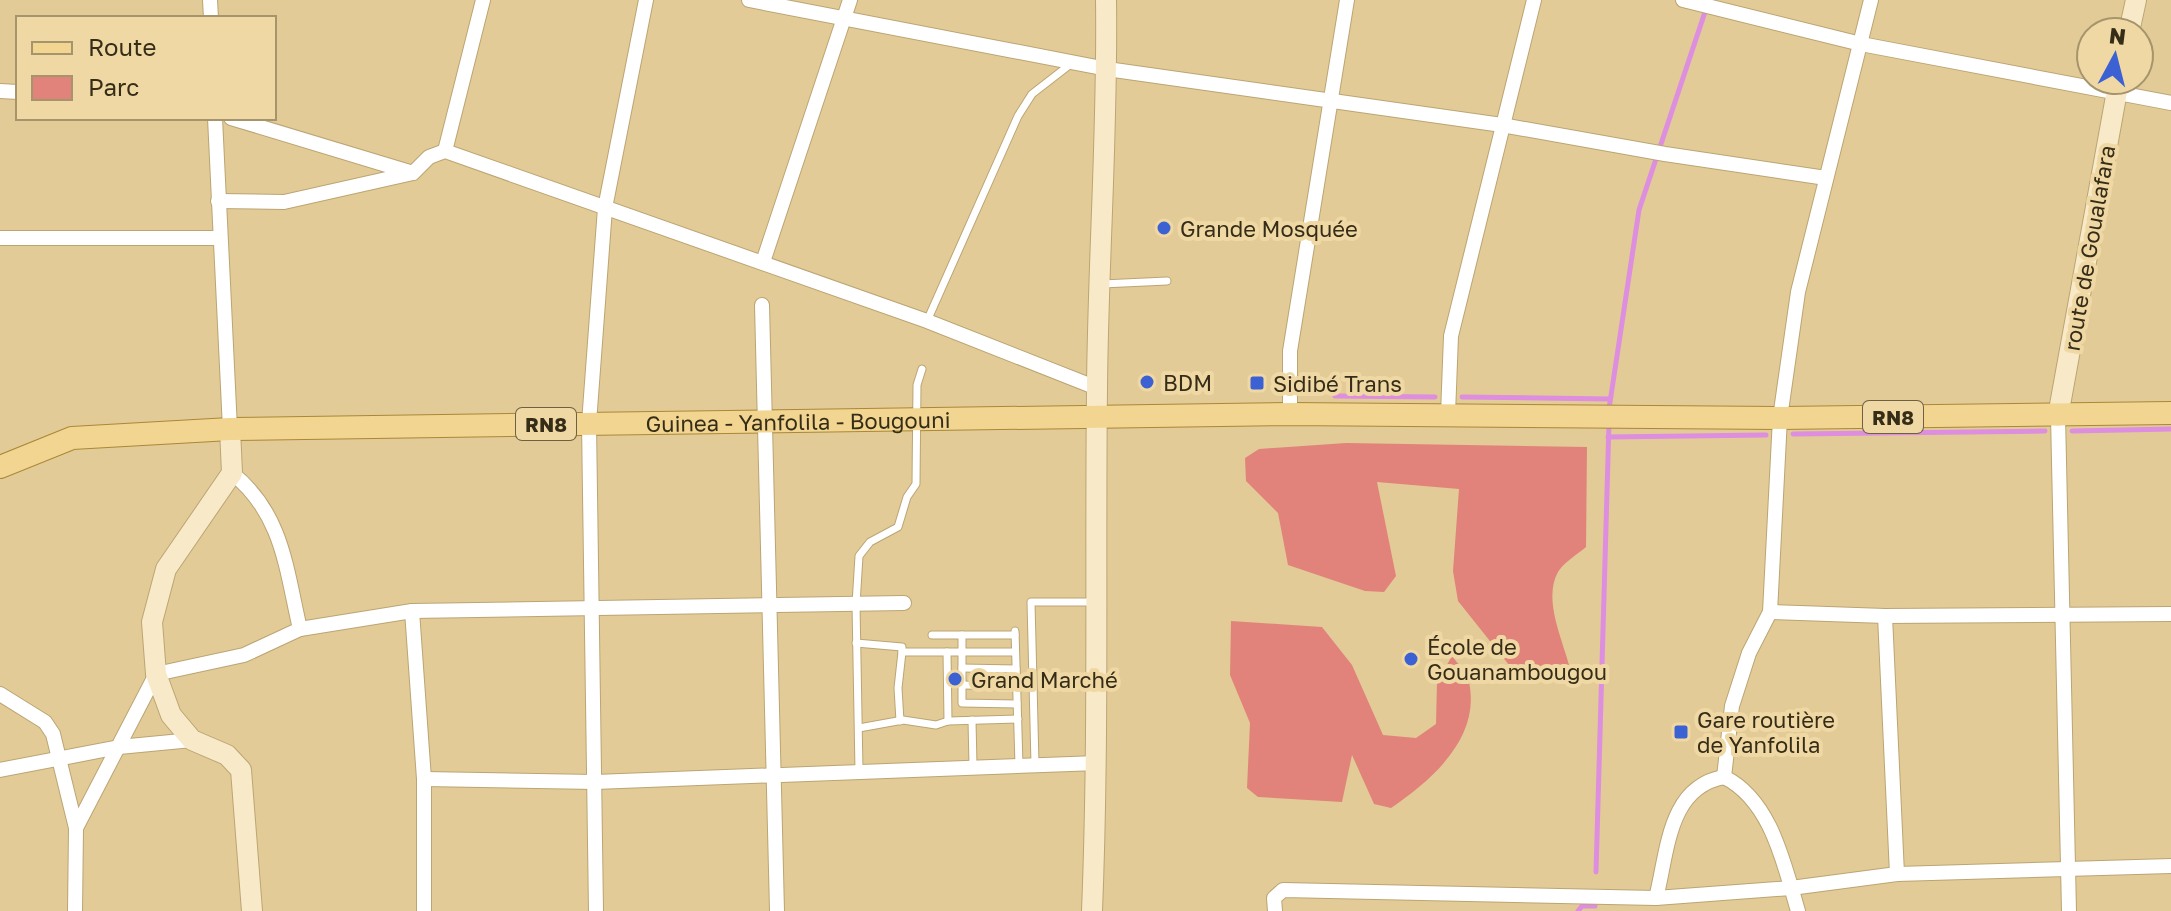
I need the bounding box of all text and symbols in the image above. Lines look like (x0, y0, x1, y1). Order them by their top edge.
legend (16, 16, 276, 120)
north arrow (2075, 16, 2155, 96)
text: N (2108, 21, 2127, 50)
text: Route (88, 32, 157, 61)
text: Parc (88, 72, 139, 101)
street label: route de Goualafara (2058, 143, 2120, 353)
place label: Grande Mosquée (1180, 215, 1358, 242)
marker: Grande Mosquée (1155, 219, 1173, 237)
place label: BDM (1163, 369, 1212, 396)
place label: Sidibé Trans (1273, 370, 1402, 397)
marker: BDM (1138, 373, 1156, 391)
marker: Sidibé Trans (1248, 374, 1266, 392)
road number: RN8 (1863, 401, 1923, 433)
street label: Guinea - Yanfolila - Bougouni (645, 405, 951, 437)
road number: RN8 (516, 408, 576, 440)
place label: École de Gouanambougou (1427, 633, 1607, 685)
marker: École de Gouanambougou (1402, 650, 1420, 668)
place label: Grand Marché (971, 666, 1118, 693)
marker: Grand Marché (946, 670, 964, 688)
place label: Gare routière de Yanfolila (1697, 706, 1835, 758)
marker: Gare routière de Yanfolila (1672, 723, 1690, 741)

